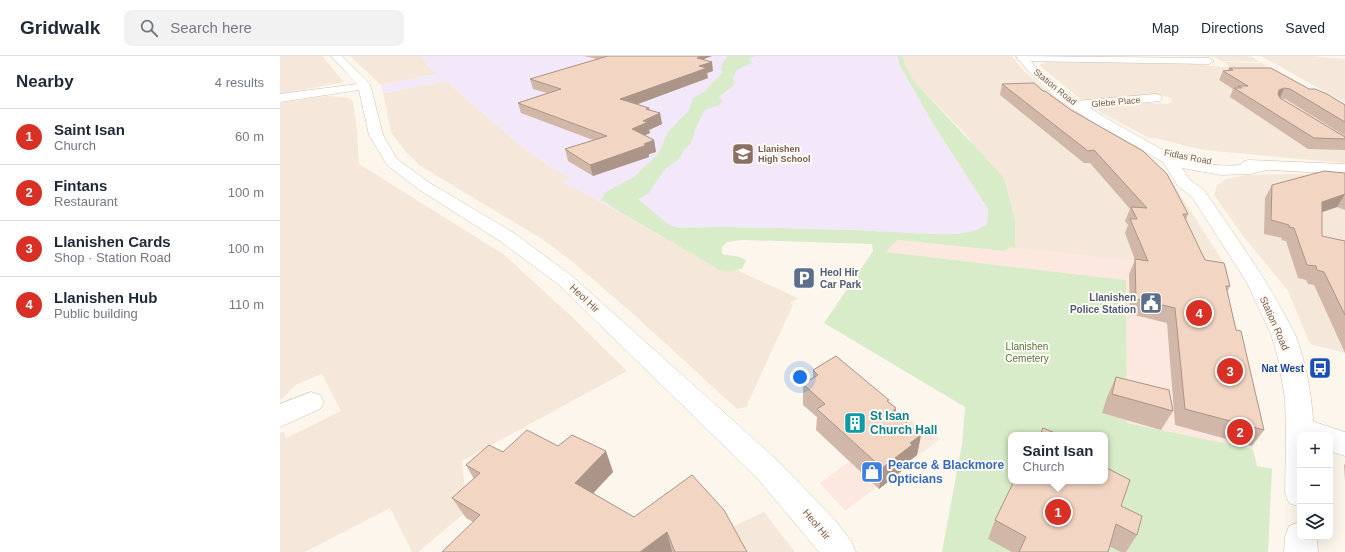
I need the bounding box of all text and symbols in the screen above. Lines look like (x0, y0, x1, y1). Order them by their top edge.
search box (124, 10, 404, 46)
text: Gridwalk (20, 17, 100, 38)
icon: search (138, 17, 160, 39)
text: Search here (170, 19, 252, 36)
text: Map (1152, 20, 1179, 36)
text: Directions (1201, 20, 1263, 36)
text: Saved (1285, 20, 1325, 36)
street label: Station Road (1032, 67, 1078, 107)
text: Nearby (16, 72, 74, 91)
text: 4 results (215, 75, 264, 90)
street label: Glebe Place (1091, 95, 1141, 109)
text: Saint Isan (54, 121, 125, 138)
text: 1 (25, 129, 33, 144)
text: 60 m (235, 129, 264, 144)
text: Church (54, 138, 96, 153)
school or university icon: Llanishen High School (730, 141, 756, 167)
place label: Llanishen High School (758, 144, 811, 164)
street label: Fidlas Road (1163, 148, 1213, 166)
text: Fintans (54, 177, 107, 194)
text: 2 (25, 185, 33, 200)
text: 100 m (228, 185, 264, 200)
text: Restaurant (54, 194, 118, 209)
text: Llanishen Cards (54, 233, 171, 250)
text: 3 (25, 241, 33, 256)
text: 100 m (228, 241, 264, 256)
text: Shop · Station Road (54, 250, 171, 265)
parking icon: Heol Hir Car Park (791, 265, 817, 291)
place label: Heol Hir Car Park (820, 267, 862, 290)
street label: Heol Hir (568, 282, 602, 315)
text: Llanishen Hub (54, 289, 157, 306)
public building icon: Llanishen Police Station (1138, 290, 1164, 316)
place label: Llanishen Police Station (1070, 292, 1136, 315)
street label: Station Road (1258, 295, 1291, 352)
text: 4 (25, 297, 33, 312)
text: 110 m (229, 297, 264, 312)
pin: 4 (1186, 298, 1212, 328)
text: Public building (54, 306, 138, 321)
park label: Llanishen Cemetery (1005, 341, 1049, 364)
bus stop icon: Nat West (1307, 355, 1333, 381)
pin: 3 (1217, 356, 1243, 386)
place label: Nat West (1261, 363, 1305, 374)
your location (790, 367, 810, 387)
place label: St Isan Church Hall (870, 409, 937, 437)
building icon: St Isan Church Hall (842, 410, 868, 436)
pin: 2 (1227, 417, 1253, 447)
popup (1008, 432, 1108, 484)
map controls (1297, 432, 1333, 540)
button: + (1297, 432, 1333, 468)
text: Saint Isan (1023, 442, 1093, 459)
place label: Pearce & Blackmore Opticians (888, 458, 1004, 486)
shop icon: Pearce & Blackmore Opticians (859, 459, 885, 485)
text: Church (1023, 459, 1064, 474)
button: − (1297, 468, 1333, 504)
pin: 1 (1045, 497, 1071, 527)
button: layers (1297, 504, 1333, 540)
street label: Heol Hir (801, 507, 833, 542)

